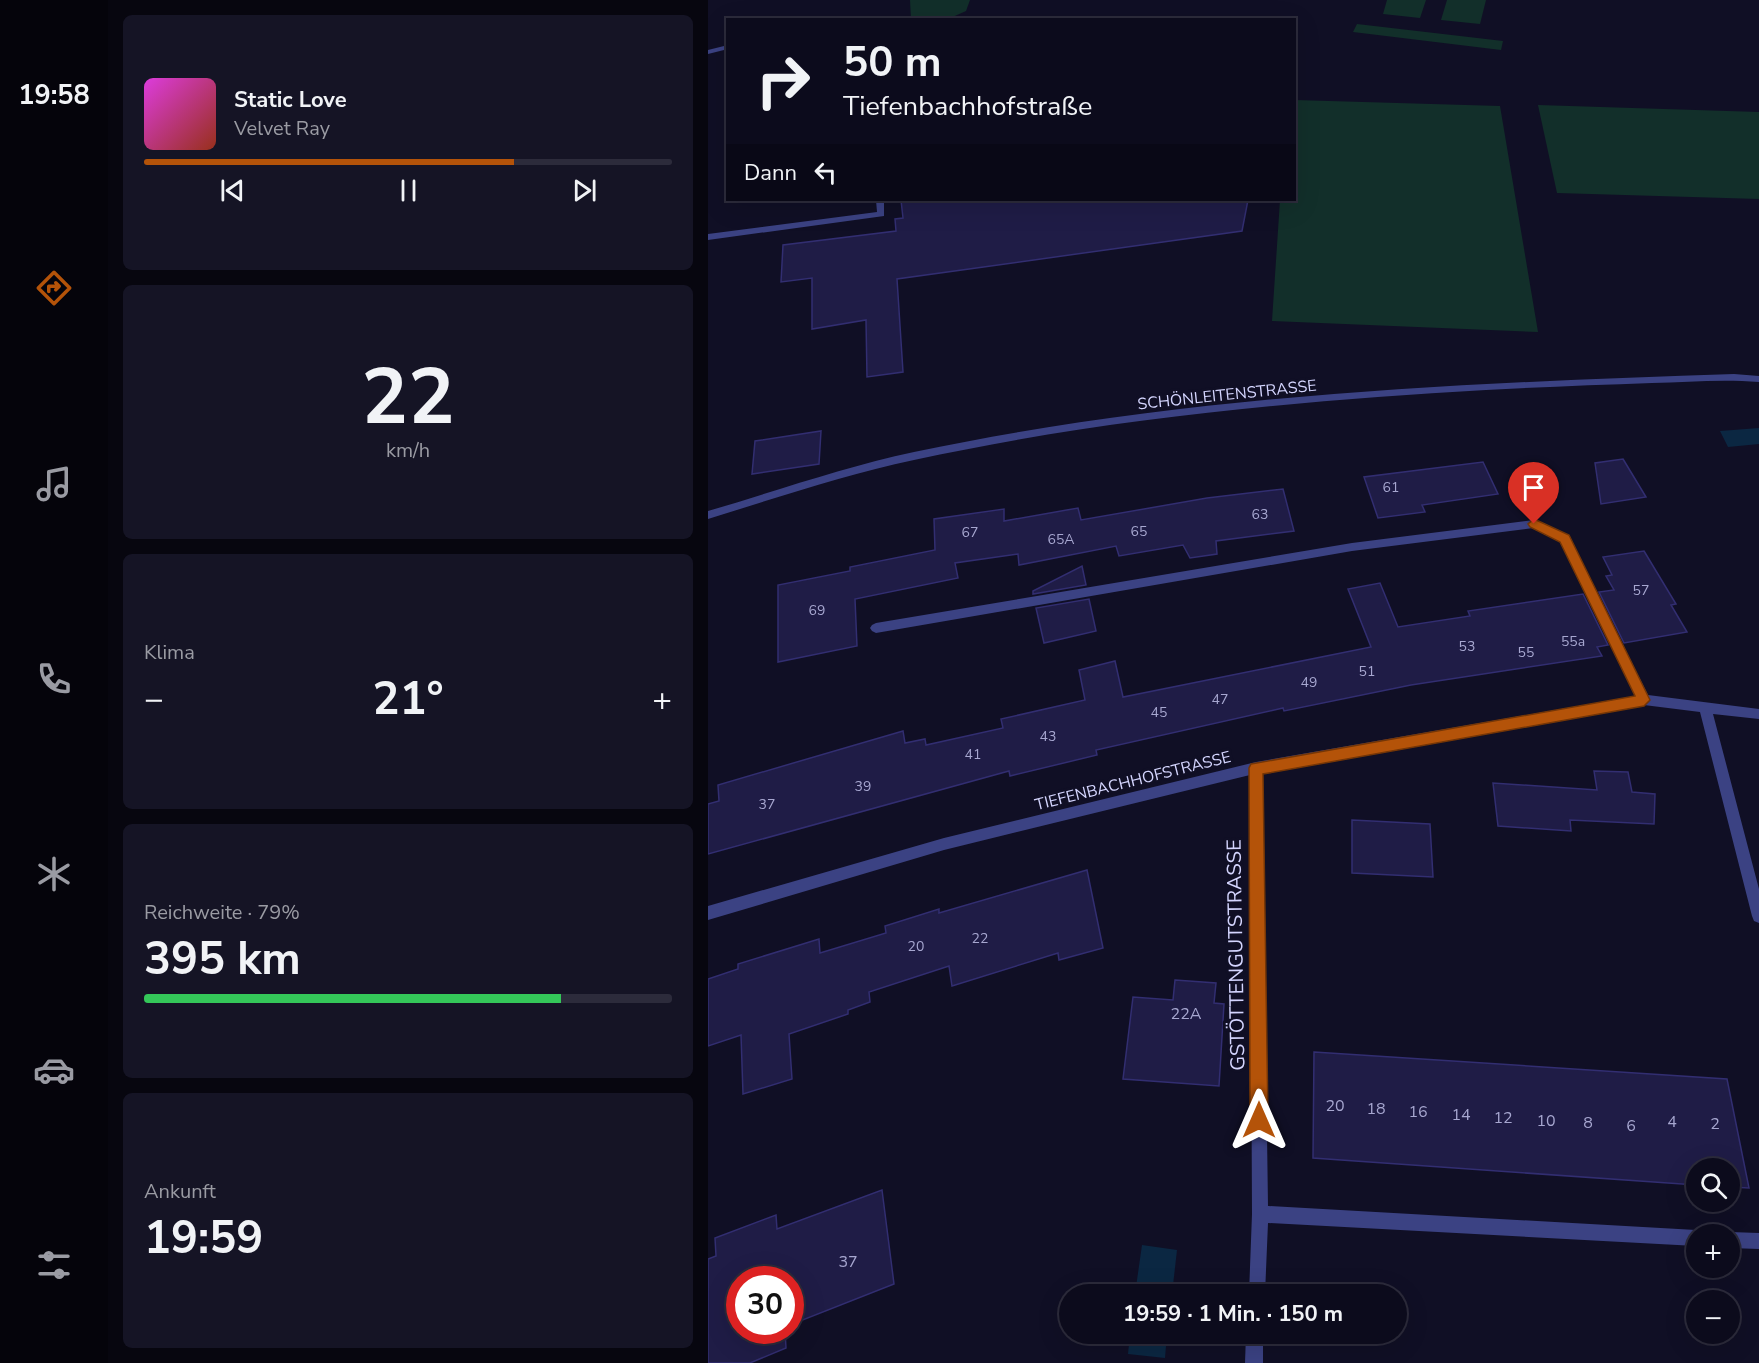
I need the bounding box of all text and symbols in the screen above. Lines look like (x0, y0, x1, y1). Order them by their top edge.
text: 50 m (843, 34, 942, 91)
icon: right (744, 42, 822, 120)
text: 19:58 (18, 77, 90, 114)
text: Static Love (234, 85, 347, 115)
text: Tiefenbachhofstraße (843, 88, 1092, 125)
text: Velvet Ray (234, 115, 330, 142)
icon: left (809, 156, 842, 189)
text: Dann (744, 158, 797, 188)
icon: previous (216, 174, 249, 207)
icon: pause (392, 174, 425, 207)
icon: next (568, 174, 601, 207)
icon: directions (33, 267, 75, 309)
text: 22 (361, 344, 455, 451)
street label: SCHÖNLEITENSTRASSE (1136, 375, 1318, 415)
text: km/h (386, 437, 430, 464)
pin (1508, 462, 1559, 524)
icon: music (33, 463, 75, 505)
icon: arrive (1517, 471, 1550, 504)
house number: 61 (1383, 478, 1399, 497)
house number: 63 (1252, 505, 1268, 524)
house number: 65 (1131, 522, 1147, 541)
house number: 67 (962, 523, 978, 542)
house number: 65A (1047, 530, 1075, 549)
house number: 57 (1633, 581, 1649, 600)
house number: 69 (809, 601, 825, 620)
house number: 55a (1561, 632, 1585, 651)
house number: 53 (1459, 637, 1475, 656)
text: Klima (144, 639, 195, 666)
house number: 55 (1518, 643, 1534, 662)
icon: phone (33, 658, 75, 700)
house number: 51 (1359, 662, 1375, 681)
text: 21° (372, 669, 444, 730)
house number: 49 (1301, 673, 1317, 692)
text: − (144, 677, 164, 722)
text: + (652, 677, 672, 722)
house number: 47 (1212, 690, 1228, 709)
house number: 45 (1151, 703, 1167, 722)
house number: 43 (1040, 727, 1056, 746)
house number: 41 (965, 745, 981, 764)
street label: TIEFENBACHHOFSTRASSE (1033, 746, 1233, 816)
house number: 39 (855, 777, 871, 796)
house number: 37 (759, 795, 775, 814)
street label: GSTÖTTENGUTSTRASSE (1220, 839, 1252, 1071)
icon: climate (33, 853, 75, 895)
text: Reichweite · 79% (144, 899, 300, 926)
text: 395 km (144, 929, 301, 990)
house number: 22 (972, 929, 988, 948)
house number: 20 (908, 937, 924, 956)
house number: 22A (1171, 1003, 1202, 1025)
icon: car (33, 1049, 75, 1091)
position arrow (1227, 1088, 1291, 1152)
house number: 20 (1325, 1095, 1345, 1117)
house number: 18 (1366, 1098, 1386, 1120)
house number: 16 (1408, 1101, 1428, 1123)
house number: 14 (1451, 1104, 1471, 1126)
house number: 12 (1493, 1107, 1513, 1129)
house number: 10 (1536, 1110, 1556, 1132)
house number: 4 (1667, 1111, 1677, 1133)
house number: 8 (1583, 1112, 1593, 1134)
house number: 2 (1710, 1113, 1720, 1135)
house number: 6 (1626, 1115, 1636, 1137)
map controls (1686, 1158, 1740, 1344)
button: search (1686, 1158, 1740, 1212)
text: Ankunft (144, 1178, 216, 1205)
text: 19:59 (144, 1208, 263, 1269)
button: + (1686, 1224, 1740, 1278)
icon: filters (33, 1244, 75, 1286)
house number: 37 (838, 1251, 858, 1273)
speed limit sign: 30 (726, 1266, 804, 1344)
button: − (1686, 1290, 1740, 1344)
text: 19:59 · 1 Min. · 150 m (1123, 1299, 1343, 1329)

